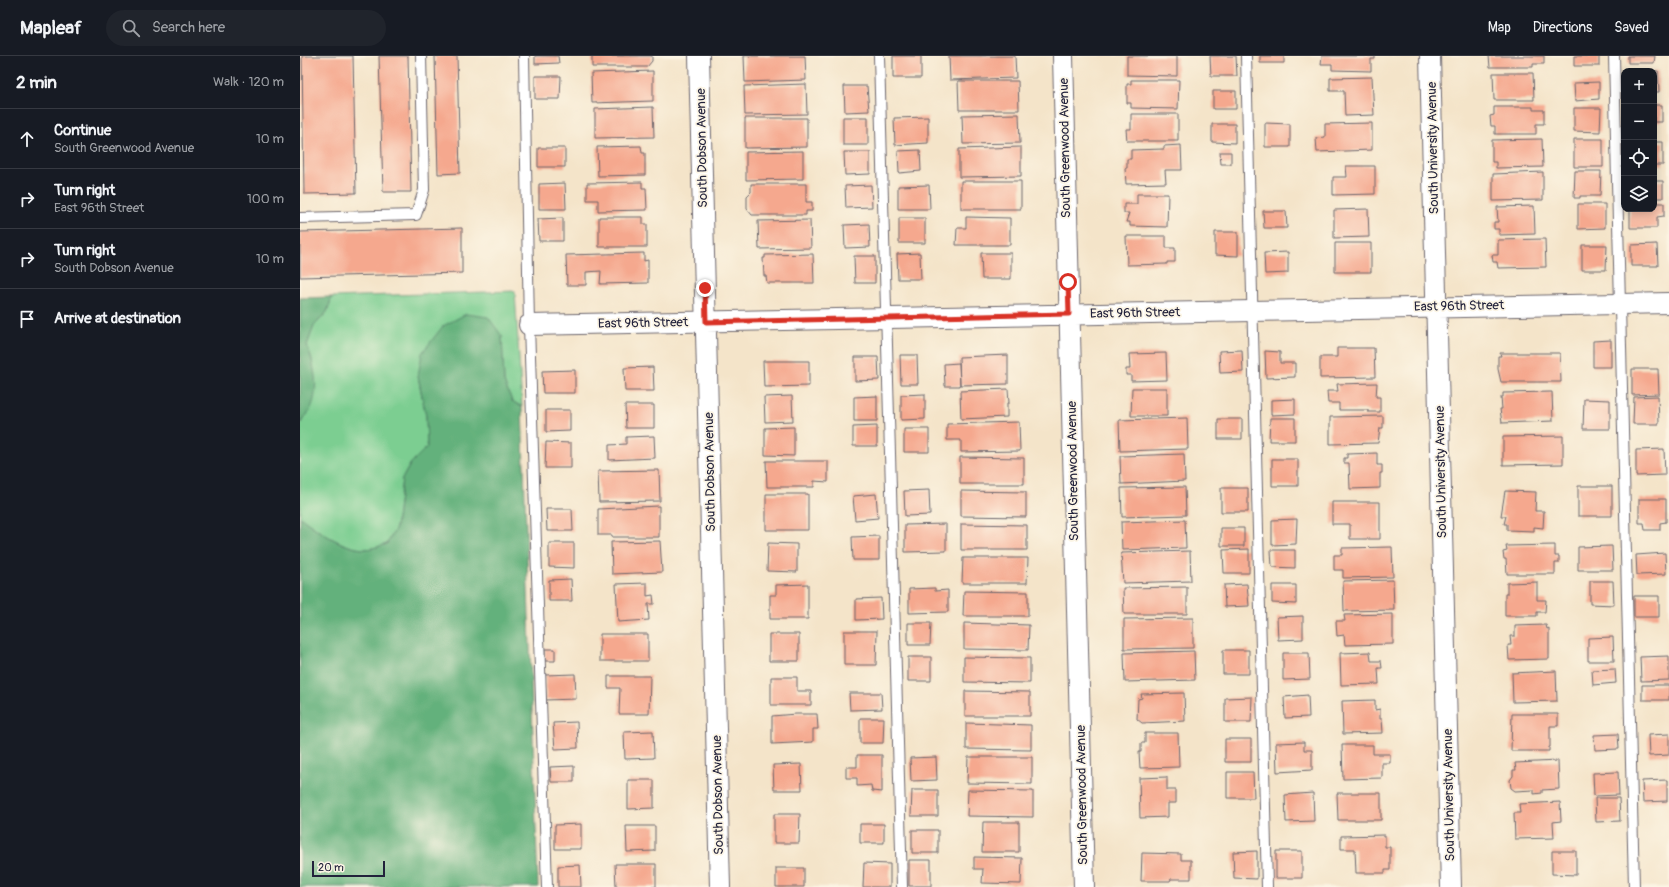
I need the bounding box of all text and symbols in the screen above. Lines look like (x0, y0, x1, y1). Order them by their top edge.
search box (106, 10, 386, 46)
text: Mapleaf (20, 16, 82, 40)
icon: search (120, 17, 142, 39)
text: Search here (152, 18, 225, 37)
text: Map (1488, 19, 1511, 36)
text: Directions (1533, 19, 1592, 36)
text: Saved (1614, 19, 1649, 36)
map controls (1621, 68, 1657, 212)
button: + (1621, 68, 1657, 104)
text: 2 min (16, 72, 57, 93)
text: Walk · 120 m (213, 74, 284, 90)
street label: South Greenwood Avenue (1056, 77, 1074, 218)
street label: South University Avenue (1424, 81, 1442, 214)
street label: South Dobson Avenue (693, 87, 711, 208)
button: − (1621, 104, 1657, 140)
text: Continue (54, 121, 112, 140)
icon: ahead (16, 128, 38, 150)
text: 10 m (256, 131, 284, 147)
text: South Greenwood Avenue (54, 140, 194, 156)
button: locate (1621, 140, 1657, 176)
button: layers (1621, 176, 1657, 212)
text: Turn right (54, 181, 115, 200)
icon: right (16, 188, 38, 210)
text: 100 m (247, 191, 284, 207)
text: East 96th Street (54, 200, 144, 216)
text: Turn right (54, 241, 115, 260)
icon: right (16, 248, 38, 270)
text: 10 m (256, 251, 284, 267)
text: South Dobson Avenue (54, 260, 174, 276)
route start (1059, 273, 1077, 291)
route end (696, 279, 714, 297)
street label: East 96th Street (1414, 297, 1505, 315)
street label: East 96th Street (1090, 304, 1181, 322)
icon: arrive (16, 308, 38, 330)
text: Arrive at destination (54, 309, 181, 328)
street label: East 96th Street (598, 314, 689, 332)
street label: South Greenwood Avenue (1064, 400, 1082, 541)
street label: South University Avenue (1432, 405, 1450, 538)
street label: South Dobson Avenue (701, 411, 719, 532)
street label: South Greenwood Avenue (1073, 724, 1091, 865)
street label: South University Avenue (1440, 728, 1458, 861)
street label: South Dobson Avenue (709, 734, 727, 855)
scale bar (312, 859, 385, 878)
text: 20 m (318, 861, 344, 874)

